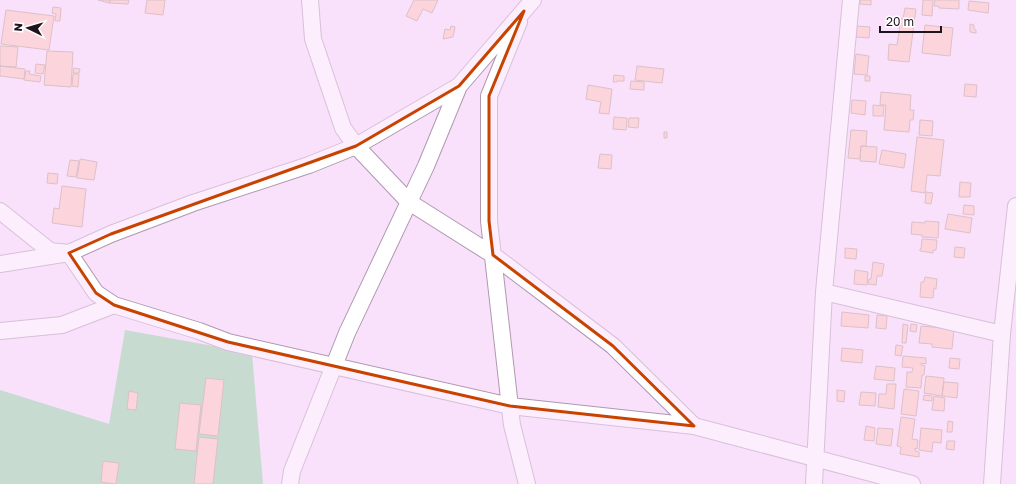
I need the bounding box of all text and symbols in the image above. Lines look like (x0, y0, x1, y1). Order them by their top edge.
north arrow (8, 8, 48, 48)
scale bar (880, 8, 941, 34)
text: 20 m (886, 14, 914, 29)
text: N (11, 22, 24, 32)

